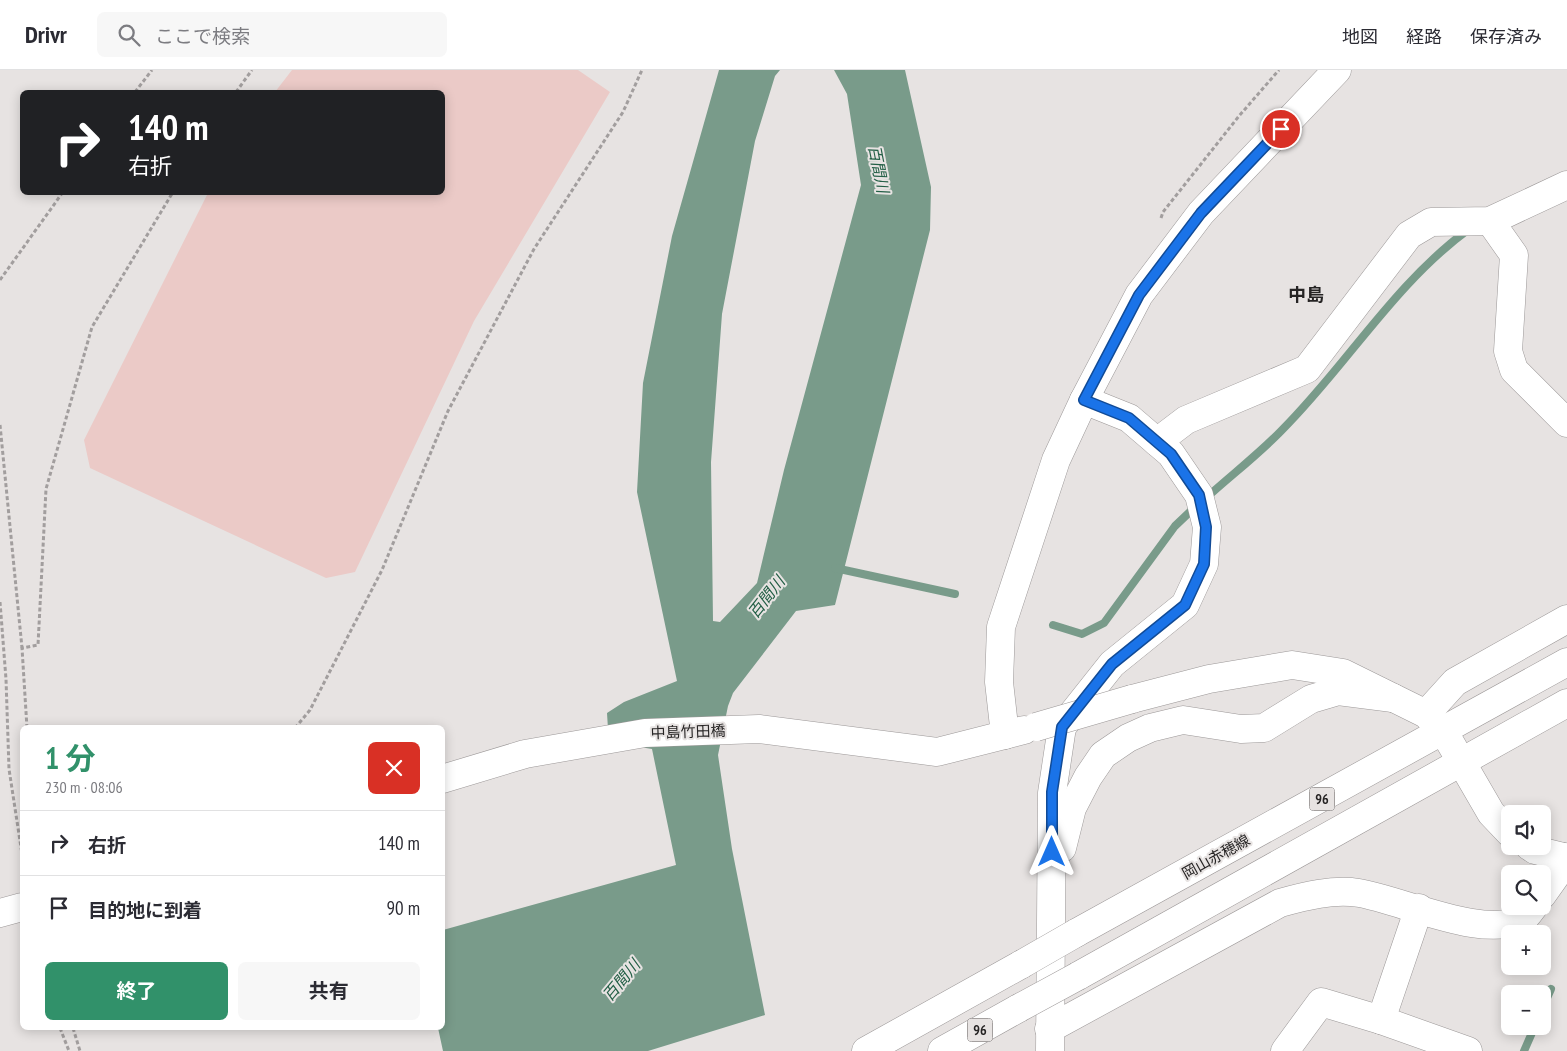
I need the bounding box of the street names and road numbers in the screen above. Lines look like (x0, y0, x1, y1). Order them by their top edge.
street label: 中島竹田橋 (650, 721, 726, 742)
road number: 96 (1310, 788, 1334, 811)
street label: 岡山赤穂線 (1178, 830, 1253, 883)
road number: 96 (968, 1018, 992, 1042)

